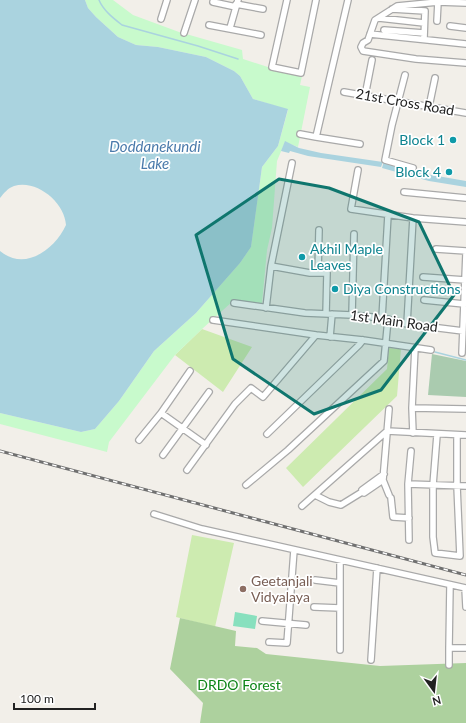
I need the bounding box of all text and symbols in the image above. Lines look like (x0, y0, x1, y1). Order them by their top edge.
street label: 21st Cross Road (355, 84, 456, 119)
place label: Block 1 (399, 131, 445, 148)
marker: Block 1 (448, 135, 458, 145)
water label: Doddanekundi Lake (109, 137, 201, 172)
place label: Block 4 (395, 163, 441, 180)
marker: Block 4 (444, 167, 454, 177)
place label: Akhil Maple Leaves (310, 240, 383, 273)
marker: Akhil Maple Leaves (297, 252, 307, 262)
place label: Diya Constructions (343, 280, 461, 297)
marker: Diya Constructions (330, 284, 340, 294)
street label: 1st Main Road (349, 306, 439, 335)
place label: Geetanjali Vidyalaya (251, 572, 313, 605)
marker: Geetanjali Vidyalaya (238, 584, 248, 594)
north arrow (414, 671, 454, 711)
park label: DRDO Forest (197, 676, 281, 693)
scale bar (14, 685, 95, 711)
text: 100 m (20, 691, 54, 706)
text: N (431, 694, 442, 709)

